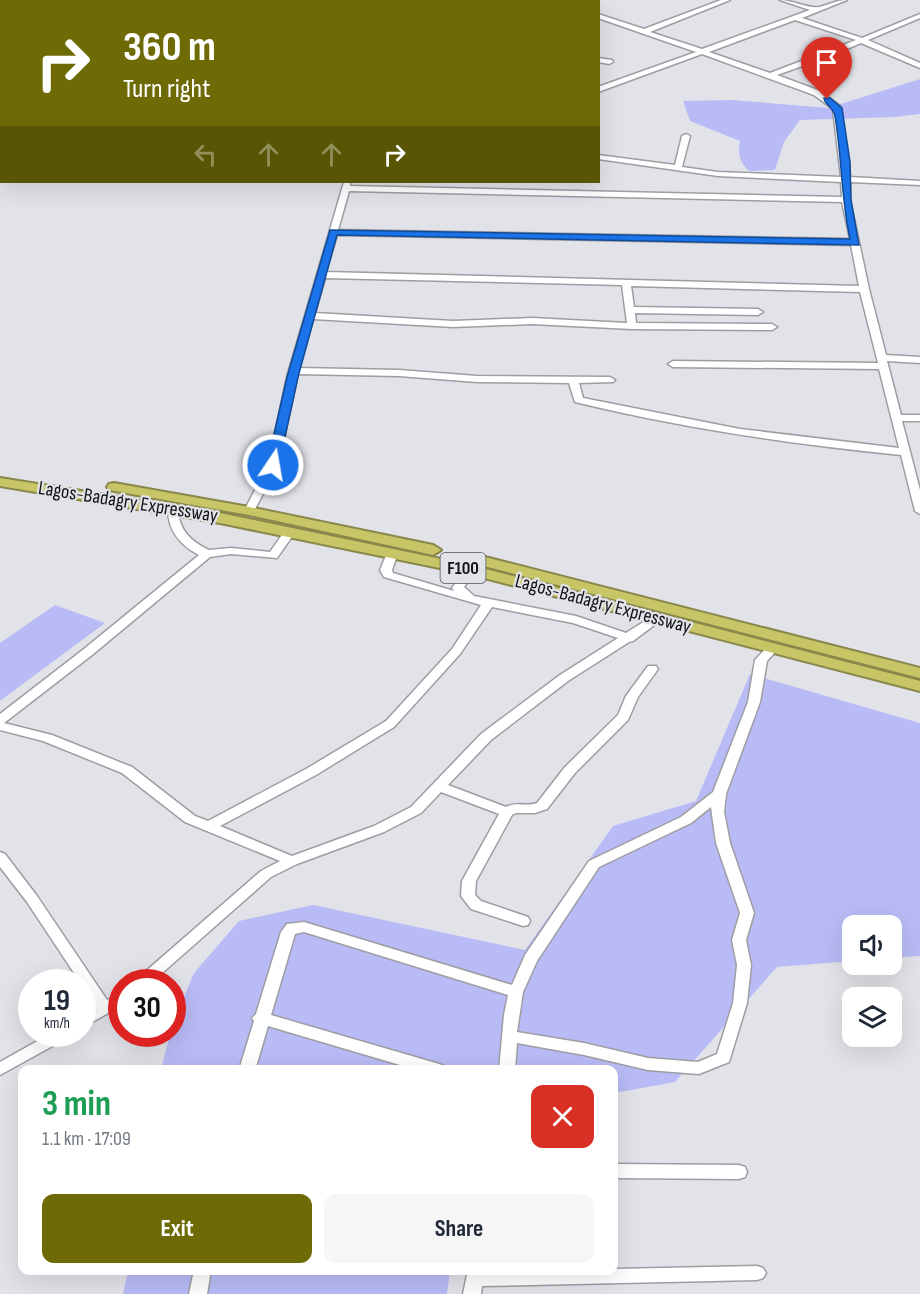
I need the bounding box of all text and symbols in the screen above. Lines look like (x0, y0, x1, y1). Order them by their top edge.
text: 360 m (123, 22, 216, 73)
icon: right (24, 24, 102, 102)
pin (801, 37, 852, 99)
icon: arrive (810, 46, 843, 79)
text: Turn right (123, 73, 210, 105)
icon: left (189, 138, 222, 171)
icon: ahead (252, 138, 285, 171)
icon: ahead (315, 138, 348, 171)
icon: right (378, 138, 411, 171)
position arrow (241, 433, 305, 497)
street label: Lagos-Badagry Expressway (37, 476, 220, 528)
road number: F100 (440, 553, 486, 583)
street label: Lagos-Badagry Expressway (512, 569, 694, 639)
map controls (842, 915, 902, 1047)
button: sound (842, 915, 902, 975)
speed limit sign: 30 (108, 969, 186, 1047)
text: 19 (44, 983, 70, 1019)
button: layers (842, 987, 902, 1047)
text: km/h (44, 1014, 70, 1033)
text: 3 min (42, 1083, 111, 1126)
button: close (531, 1085, 594, 1148)
text: 1.1 km · 17:09 (42, 1127, 131, 1151)
button: Exit (42, 1194, 312, 1263)
button: Share (324, 1194, 594, 1263)

